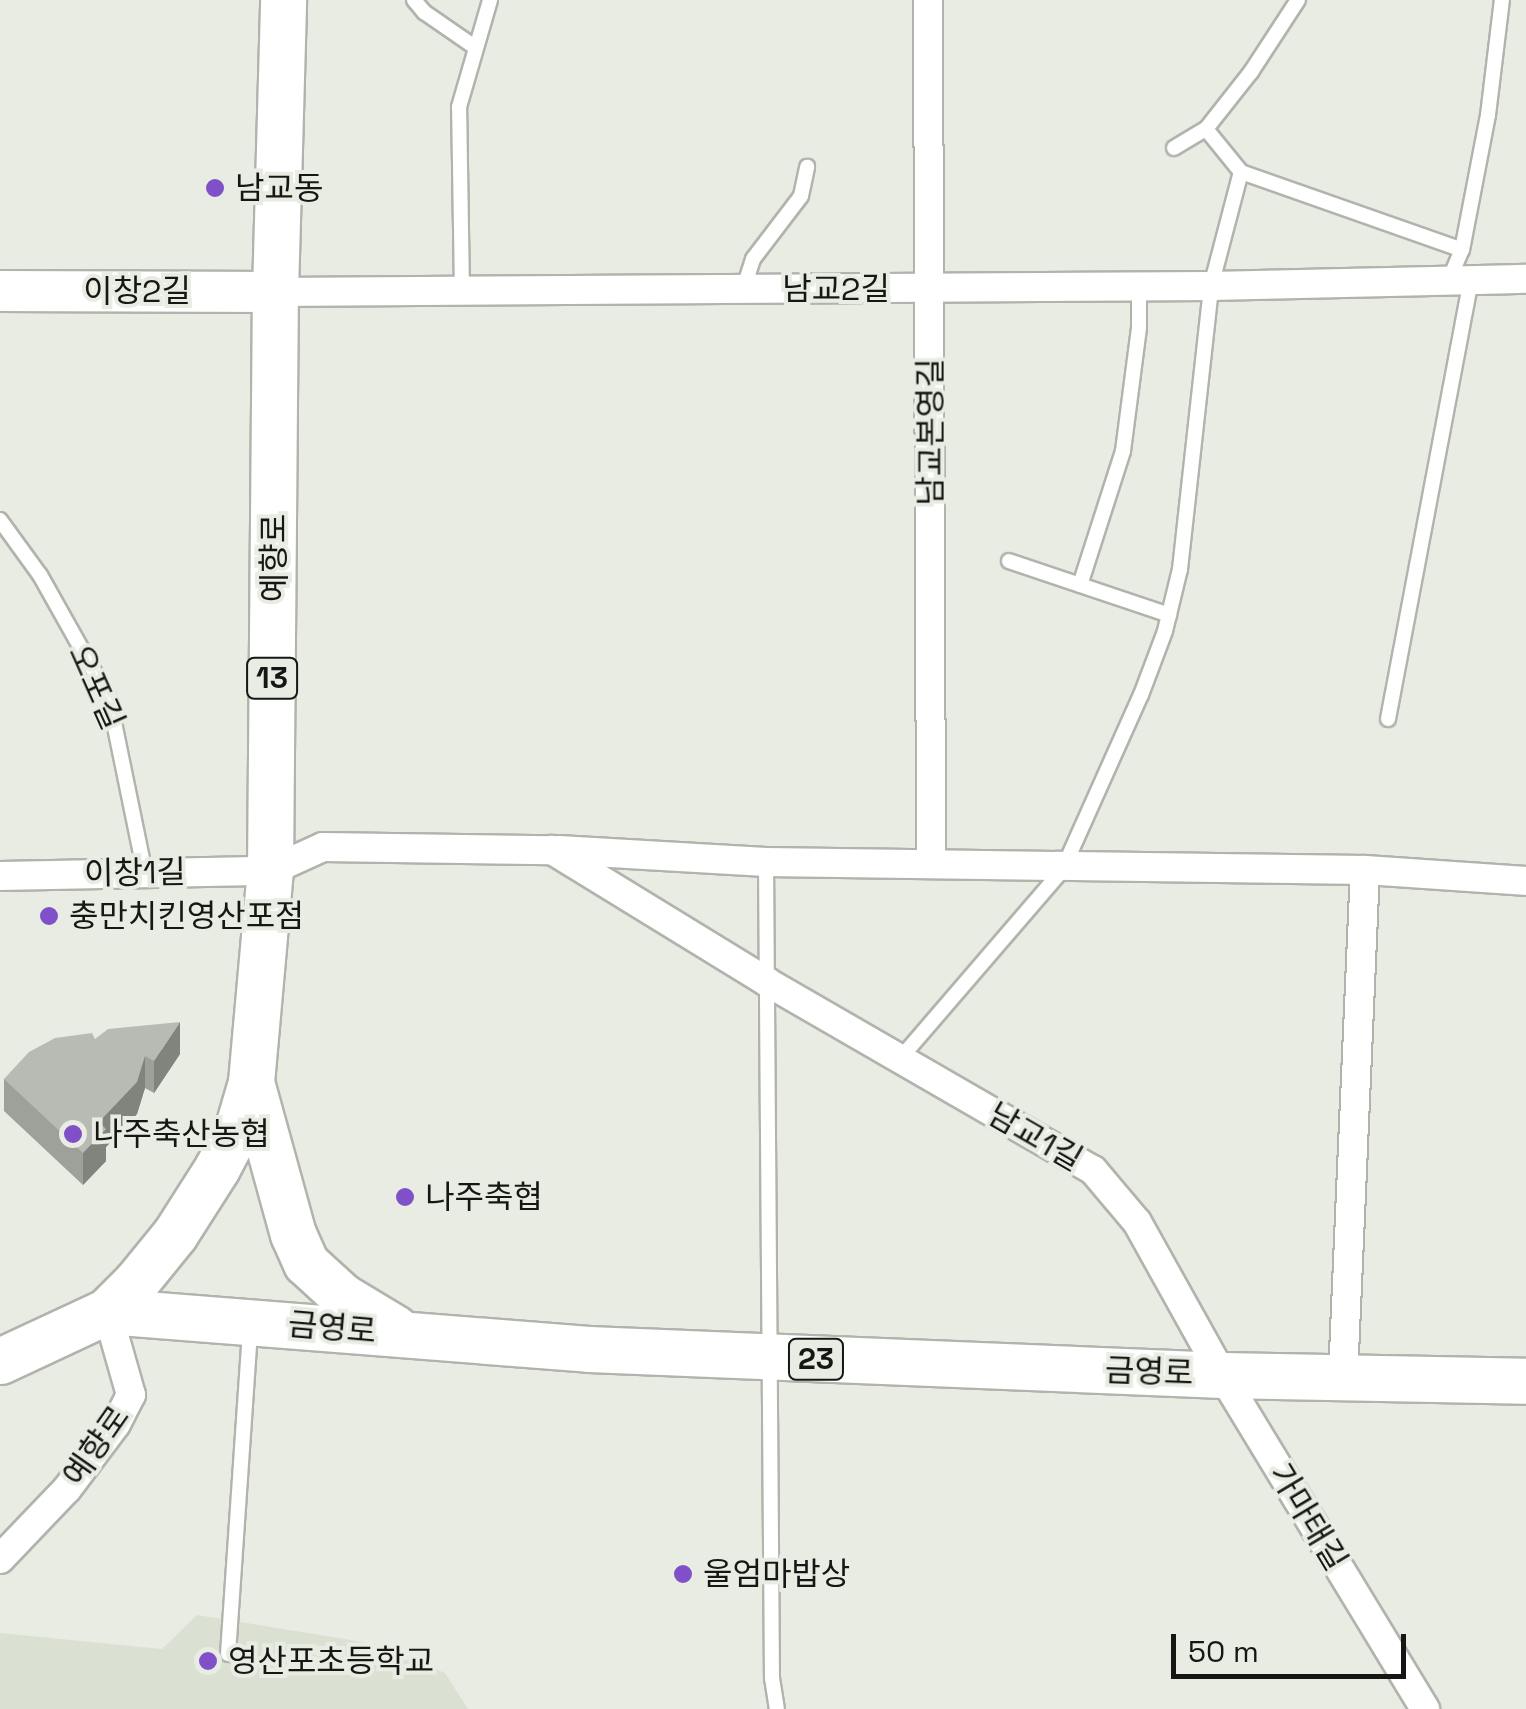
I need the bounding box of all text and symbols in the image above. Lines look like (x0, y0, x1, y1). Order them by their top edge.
place label: 남교동 (235, 169, 323, 207)
marker: 남교동 (204, 177, 226, 199)
street label: 남교2길 (782, 270, 890, 308)
street label: 이창2길 (83, 272, 191, 310)
street label: 남교본영길 (912, 358, 950, 506)
street label: 예향로 (255, 514, 293, 602)
street label: 오포길 (60, 639, 132, 735)
road number: 13 (244, 653, 300, 703)
street label: 이창1길 (84, 853, 186, 893)
place label: 충만치킨영산포점 (69, 897, 305, 935)
marker: 충만치킨영산포점 (38, 905, 60, 927)
street label: 남교1길 (981, 1095, 1089, 1179)
place label: 나주축산농협 (93, 1115, 270, 1153)
marker: 나주축산농협 (62, 1123, 84, 1145)
place label: 나주축협 (425, 1178, 543, 1216)
marker: 나주축협 (394, 1186, 416, 1208)
street label: 금영로 (286, 1305, 378, 1351)
road number: 23 (786, 1334, 846, 1384)
street label: 금영로 (1104, 1351, 1194, 1393)
street label: 예향로 (55, 1399, 137, 1493)
street label: 가마태길 (1261, 1457, 1355, 1577)
place label: 울엄마밥상 (703, 1555, 850, 1593)
marker: 울엄마밥상 (672, 1563, 694, 1585)
scale bar (1176, 1614, 1411, 1676)
text: 50 m (1188, 1632, 1259, 1671)
place label: 영산포초등학교 (228, 1642, 434, 1680)
marker: 영산포초등학교 (197, 1650, 219, 1672)

